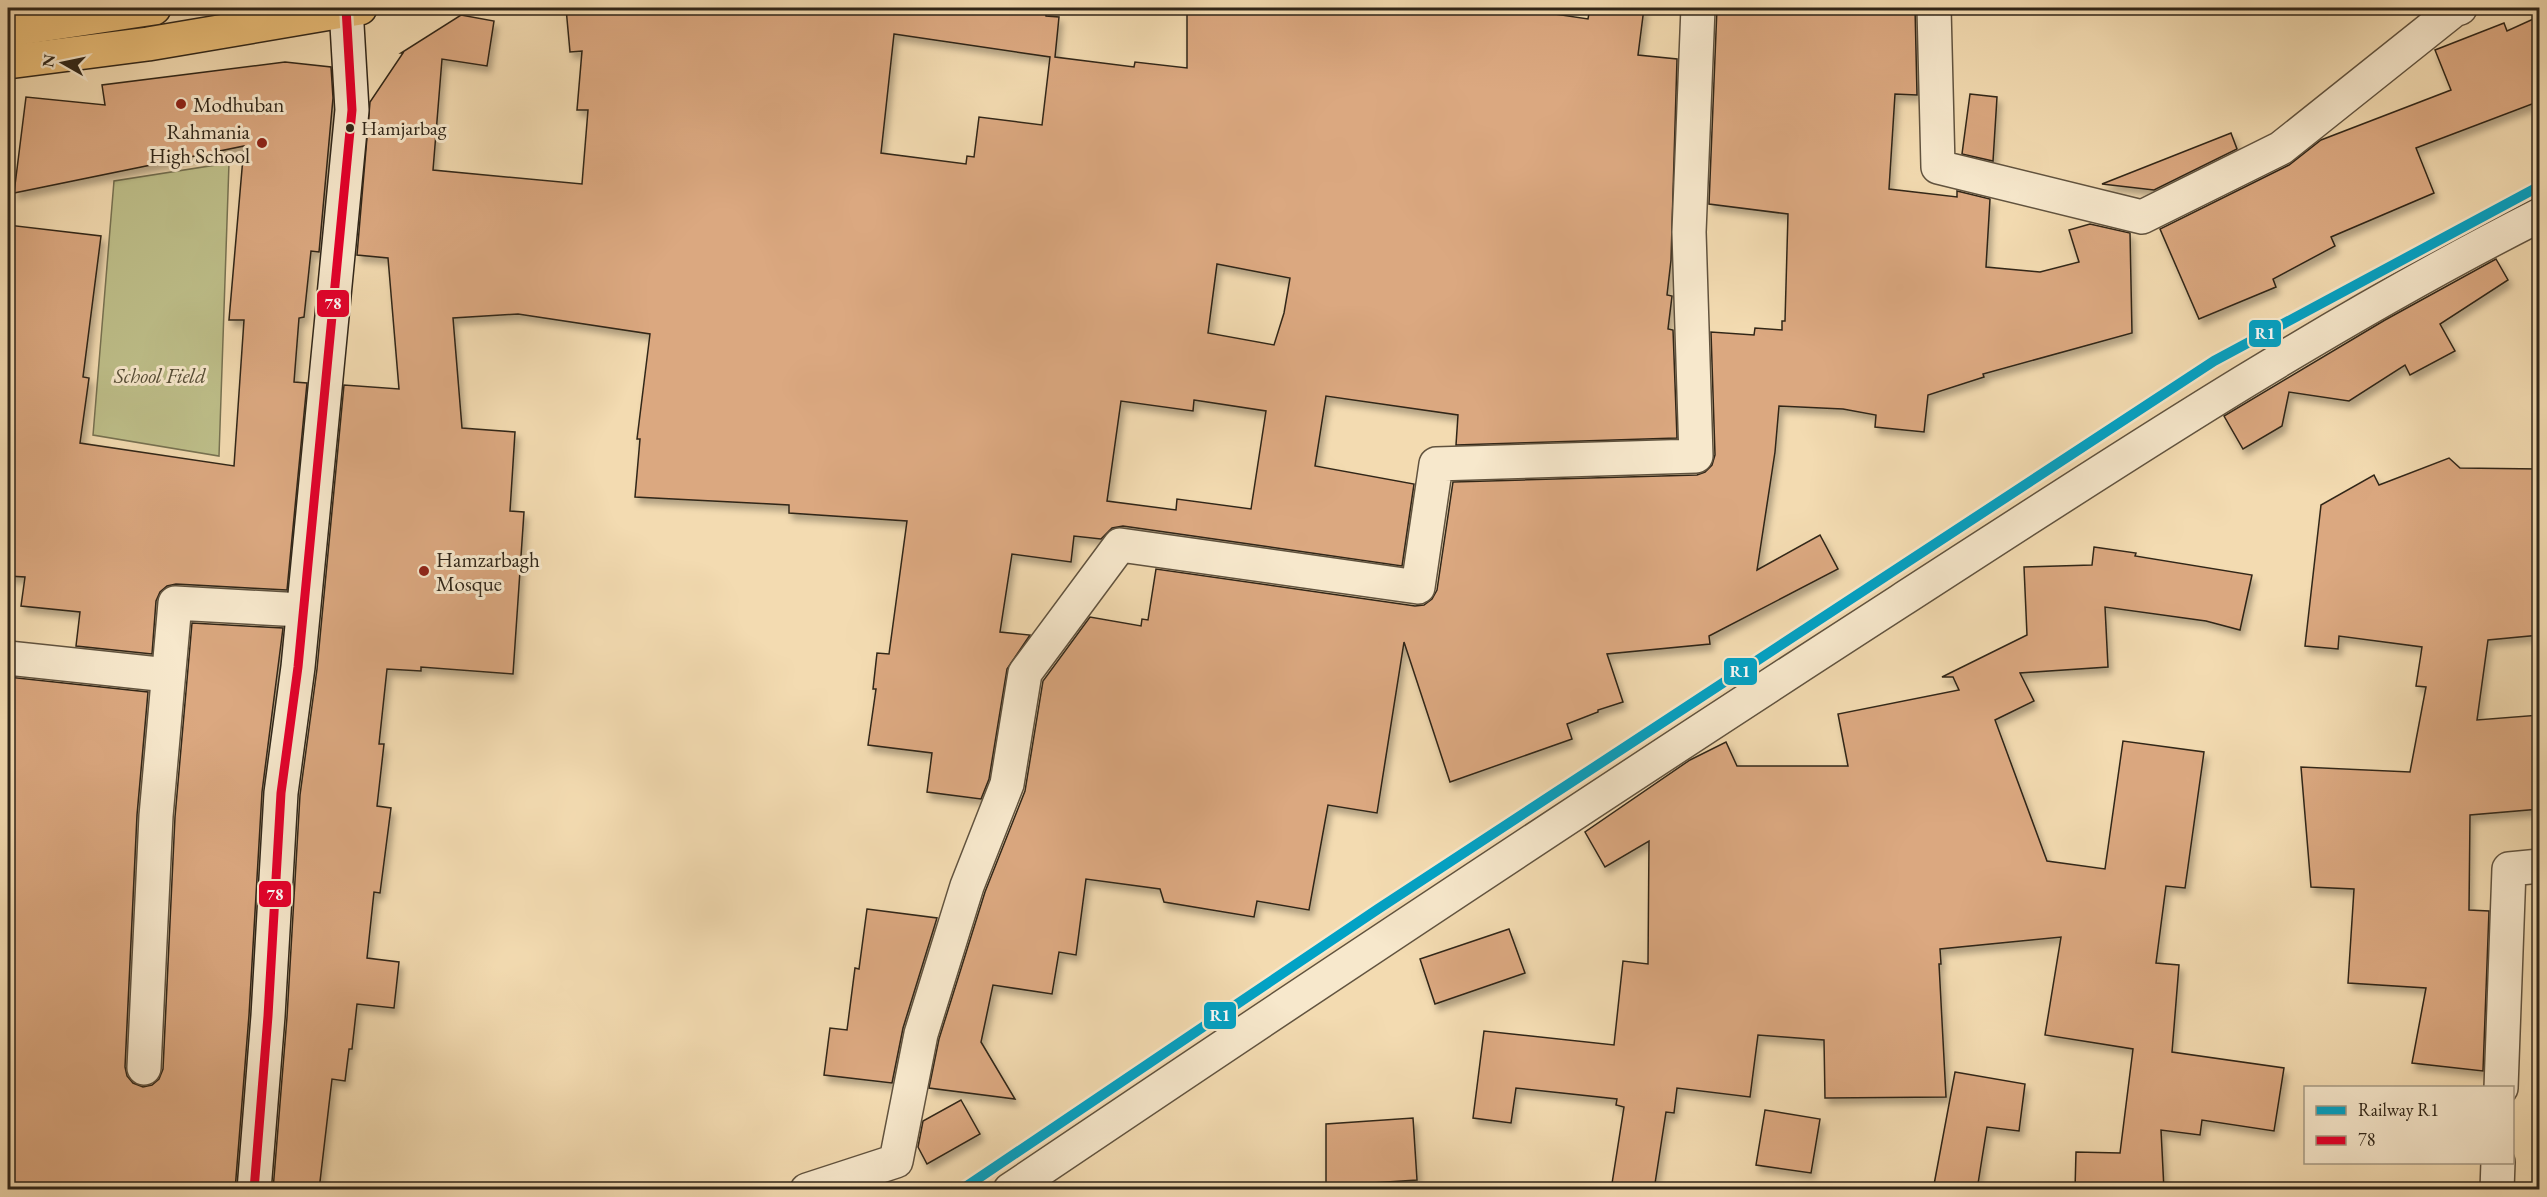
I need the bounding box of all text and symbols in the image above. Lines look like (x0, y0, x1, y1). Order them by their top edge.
north arrow (33, 33, 93, 93)
text: N (37, 53, 60, 69)
place label: Modhuban (193, 91, 284, 118)
marker: Modhuban (174, 97, 188, 111)
place label: Hamjarbag (361, 115, 447, 141)
place label: Rahmania High School (149, 118, 251, 169)
marker: Hamjarbag (344, 122, 356, 134)
marker: Rahmania High School (255, 136, 269, 150)
line badge: 78 (316, 289, 350, 318)
text: 78 (325, 293, 341, 314)
line badge: R1 (2248, 319, 2282, 348)
text: R1 (2255, 323, 2275, 344)
park label: School Field (113, 362, 206, 389)
place label: Hamzarbagh Mosque (436, 546, 540, 597)
marker: Hamzarbagh Mosque (417, 564, 431, 578)
line badge: R1 (1723, 657, 1758, 686)
text: R1 (1730, 661, 1750, 682)
line badge: 78 (258, 880, 292, 908)
text: 78 (267, 884, 283, 905)
line badge: R1 (1203, 1001, 1237, 1030)
text: R1 (1210, 1005, 1230, 1026)
legend (2304, 1086, 2514, 1164)
text: Railway R1 (2358, 1098, 2439, 1121)
text: 78 (2358, 1128, 2375, 1151)

